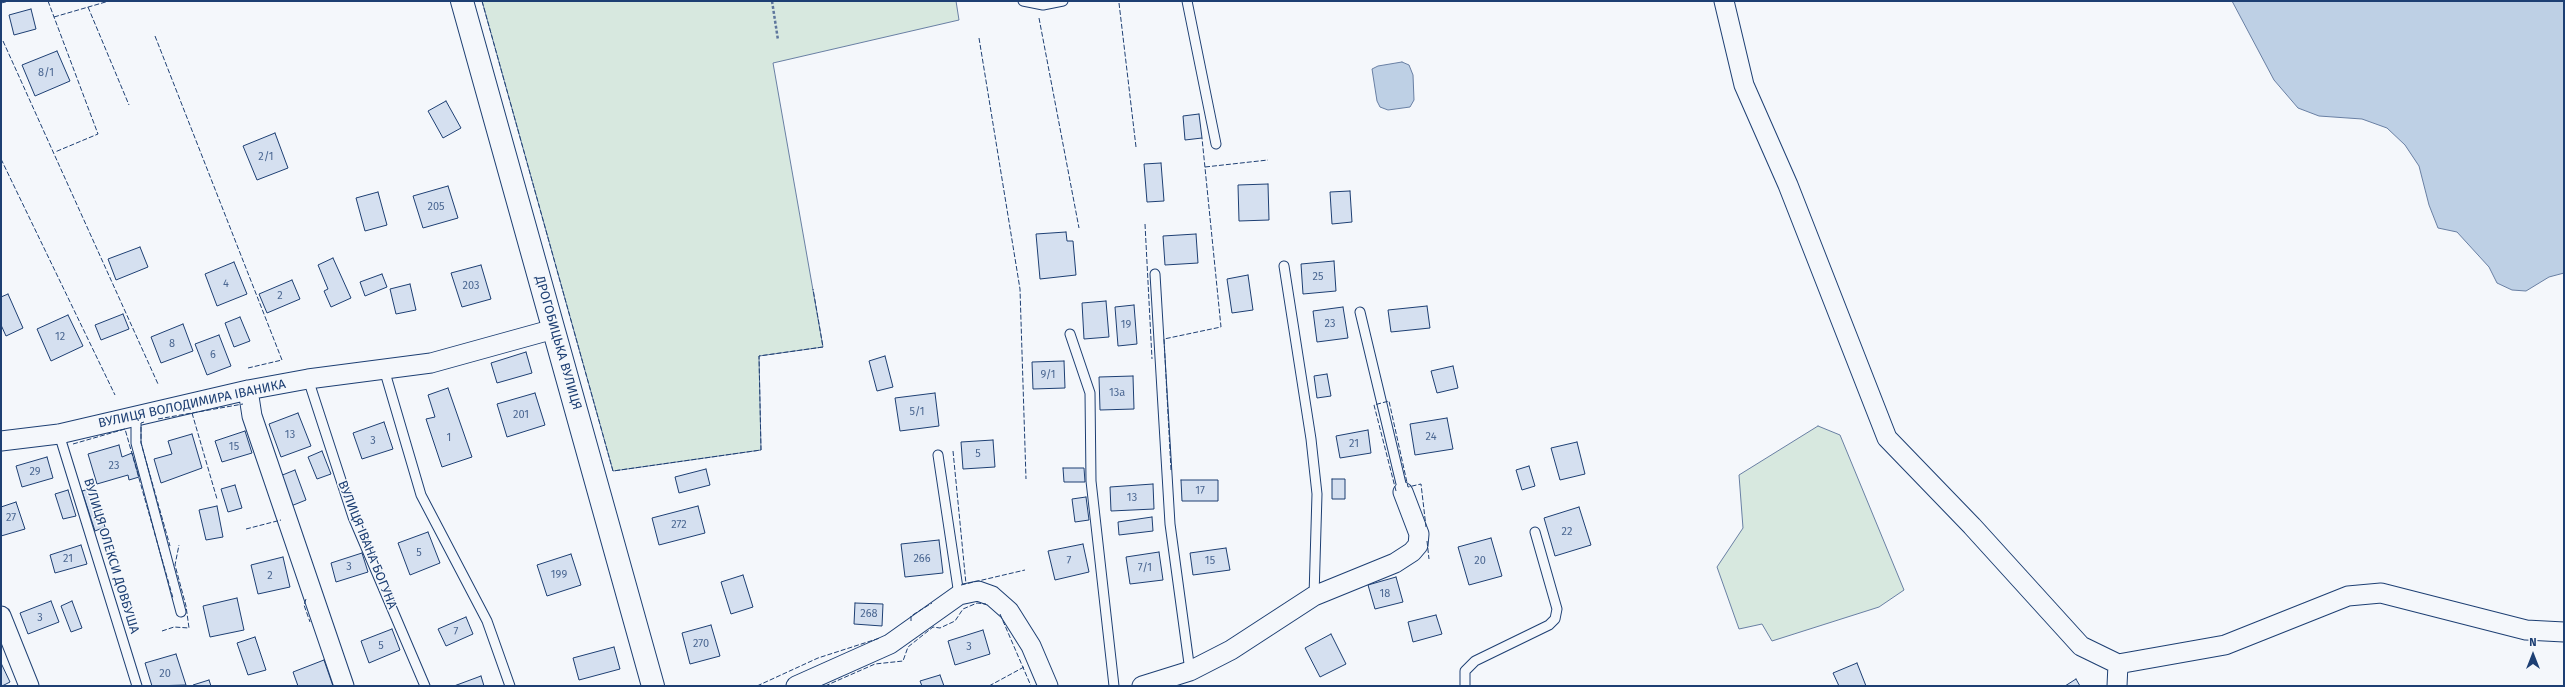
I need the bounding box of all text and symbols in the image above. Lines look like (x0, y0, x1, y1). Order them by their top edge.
house number: 8/1 (38, 66, 54, 80)
house number: 2/1 (258, 150, 274, 164)
house number: 205 (427, 200, 445, 214)
house number: 25 (1313, 270, 1323, 284)
street label: ДРОГОБИЦЬКА ВУЛИЦЯ (531, 274, 585, 412)
house number: 4 (223, 277, 229, 291)
house number: 203 (463, 279, 479, 293)
house number: 2 (277, 289, 283, 303)
house number: 23 (1325, 317, 1335, 331)
house number: 19 (1121, 318, 1131, 332)
house number: 12 (55, 330, 65, 344)
house number: 8 (169, 337, 175, 351)
house number: 6 (210, 348, 216, 362)
house number: 9/1 (1040, 368, 1056, 382)
street label: ВУЛИЦЯ ВОЛОДИМИРА ІВАНИКА (97, 376, 287, 432)
house number: 13а (1109, 386, 1125, 400)
house number: 5/1 (909, 405, 925, 419)
house number: 201 (513, 408, 529, 422)
house number: 13 (285, 428, 295, 442)
house number: 24 (1426, 430, 1436, 444)
house number: 1 (447, 431, 451, 445)
house number: 3 (370, 434, 376, 448)
house number: 21 (1349, 437, 1359, 451)
house number: 15 (229, 440, 239, 454)
house number: 5 (975, 447, 981, 461)
house number: 23 (109, 459, 119, 473)
house number: 29 (29, 465, 41, 479)
street label: ВУЛИЦЯ ОЛЕКСИ ДОВБУША (80, 476, 142, 636)
street label: ВУЛИЦЯ ІВАНА БОГУНА (334, 479, 400, 611)
house number: 17 (1195, 484, 1205, 498)
house number: 13 (1127, 491, 1137, 505)
house number: 27 (6, 511, 16, 525)
house number: 272 (671, 518, 687, 532)
house number: 22 (1562, 525, 1572, 539)
house number: 5 (416, 546, 422, 560)
house number: 21 (63, 552, 73, 566)
house number: 266 (913, 552, 931, 566)
house number: 7 (1067, 554, 1071, 568)
house number: 15 (1205, 554, 1215, 568)
house number: 20 (1474, 554, 1486, 568)
house number: 3 (346, 560, 352, 574)
house number: 7/1 (1138, 561, 1152, 575)
house number: 199 (551, 568, 567, 582)
house number: 2 (267, 569, 273, 583)
house number: 18 (1380, 587, 1390, 601)
house number: 268 (860, 607, 878, 621)
house number: 3 (37, 611, 43, 625)
house number: 7 (454, 625, 458, 639)
north arrow (2513, 635, 2553, 675)
text: N (2529, 636, 2537, 649)
house number: 270 (693, 637, 709, 651)
house number: 5 (378, 639, 384, 653)
house number: 3 (966, 640, 972, 654)
house number: 20 (159, 667, 171, 681)

